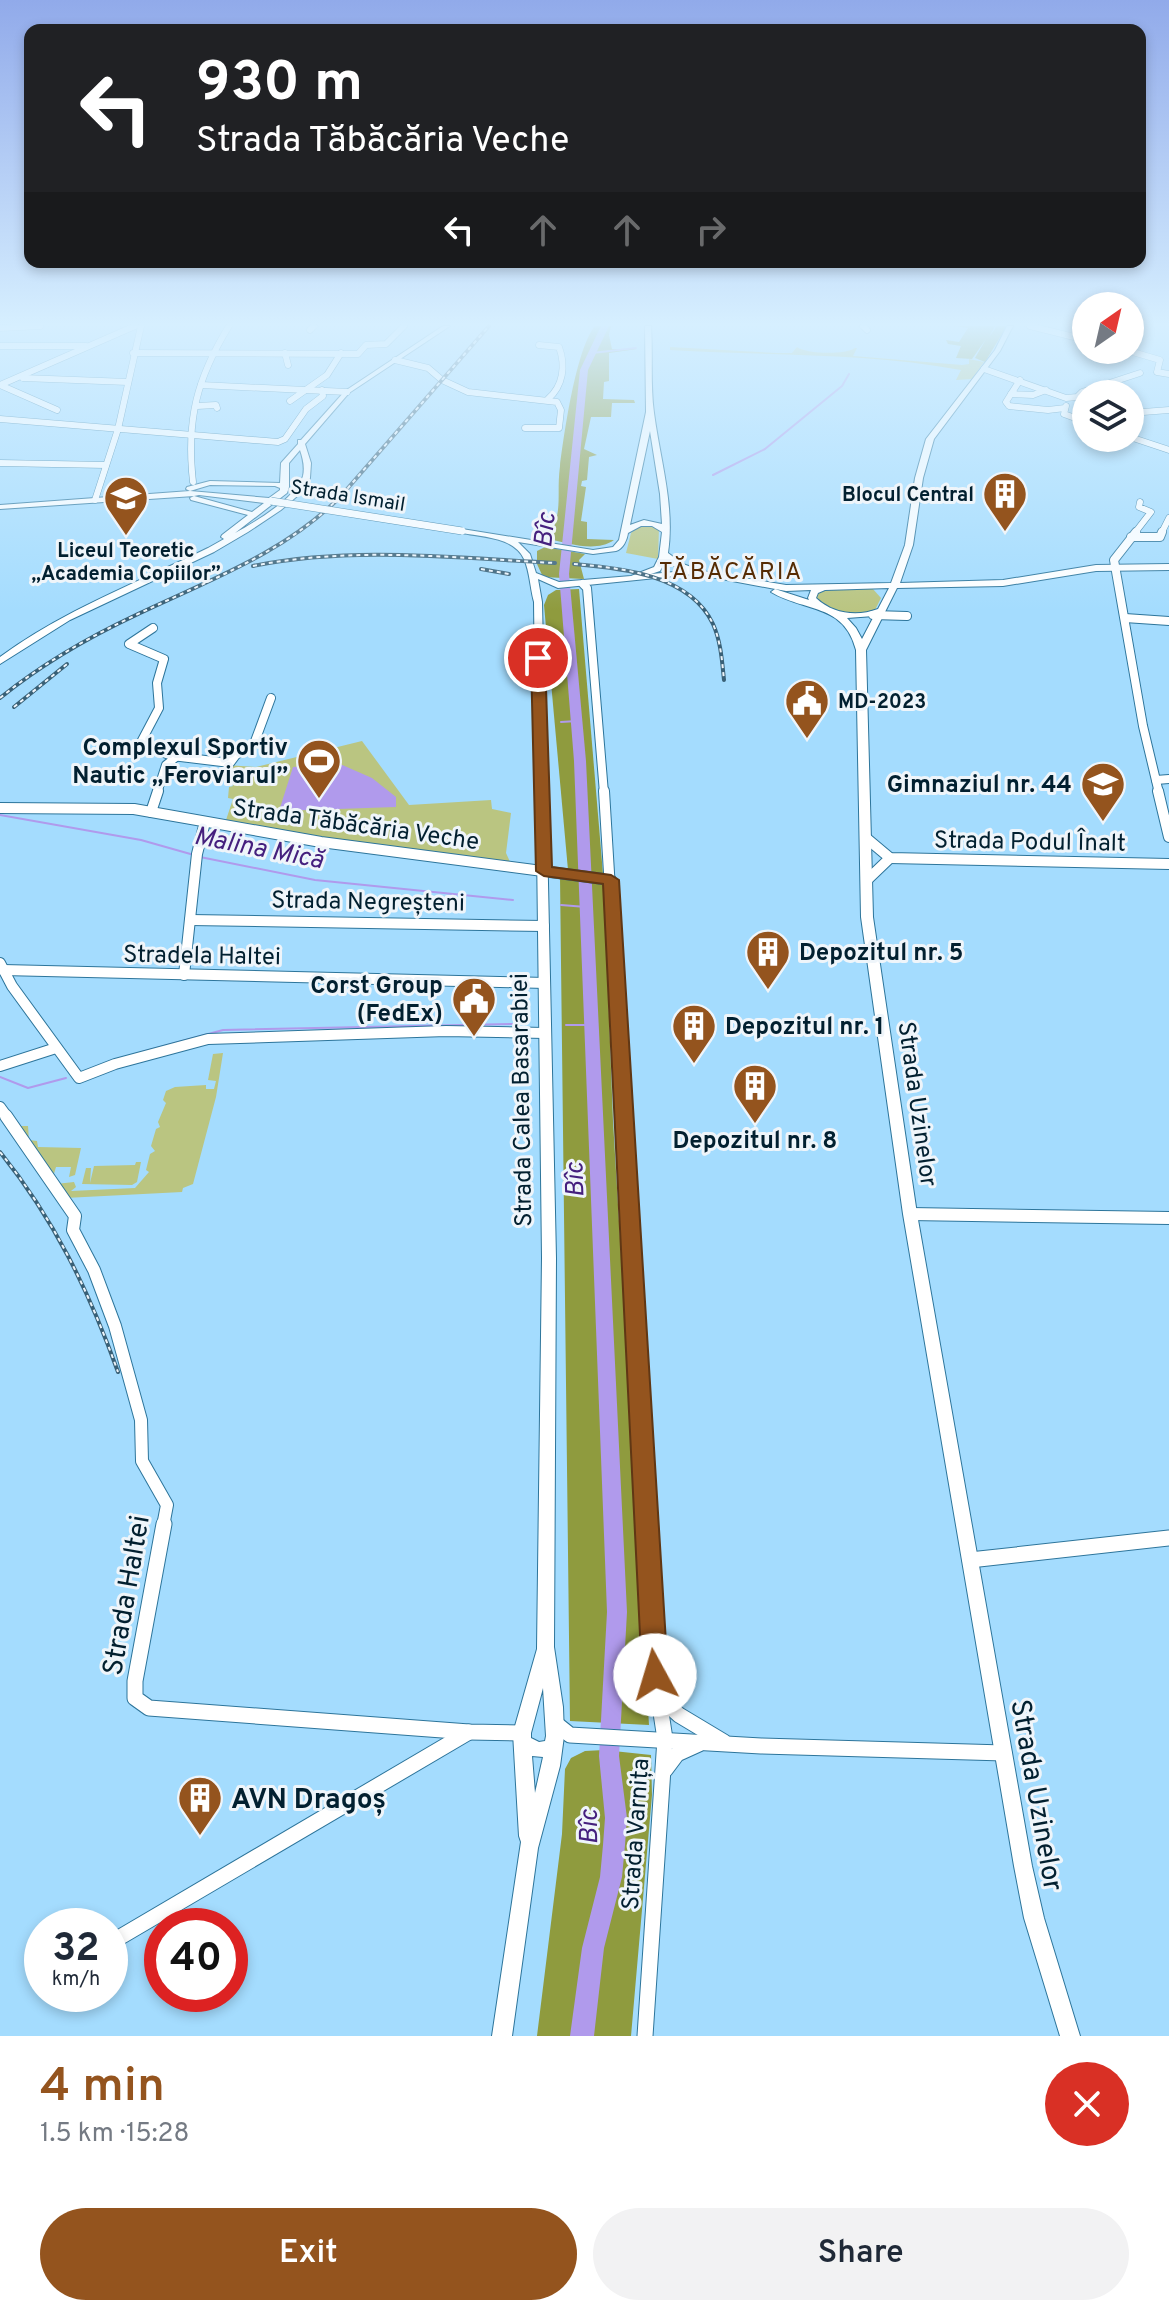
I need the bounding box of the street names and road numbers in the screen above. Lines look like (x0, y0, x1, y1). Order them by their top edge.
street label: Strada Ismail (288, 475, 407, 519)
street label: Strada Tăbăcăria Veche (230, 794, 481, 858)
street label: Strada Podul Înalt (934, 824, 1126, 860)
street label: Strada Negreșteni (271, 886, 465, 920)
street label: Stradela Haltei (123, 941, 281, 973)
street label: Strada Calea Basarabiei (506, 973, 540, 1227)
street label: Strada Uzinelor (890, 1020, 942, 1189)
street label: Strada Haltei (96, 1513, 160, 1678)
street label: Strada Uzinelor (1000, 1697, 1070, 1894)
street label: Strada Varnița (617, 1757, 657, 1911)

